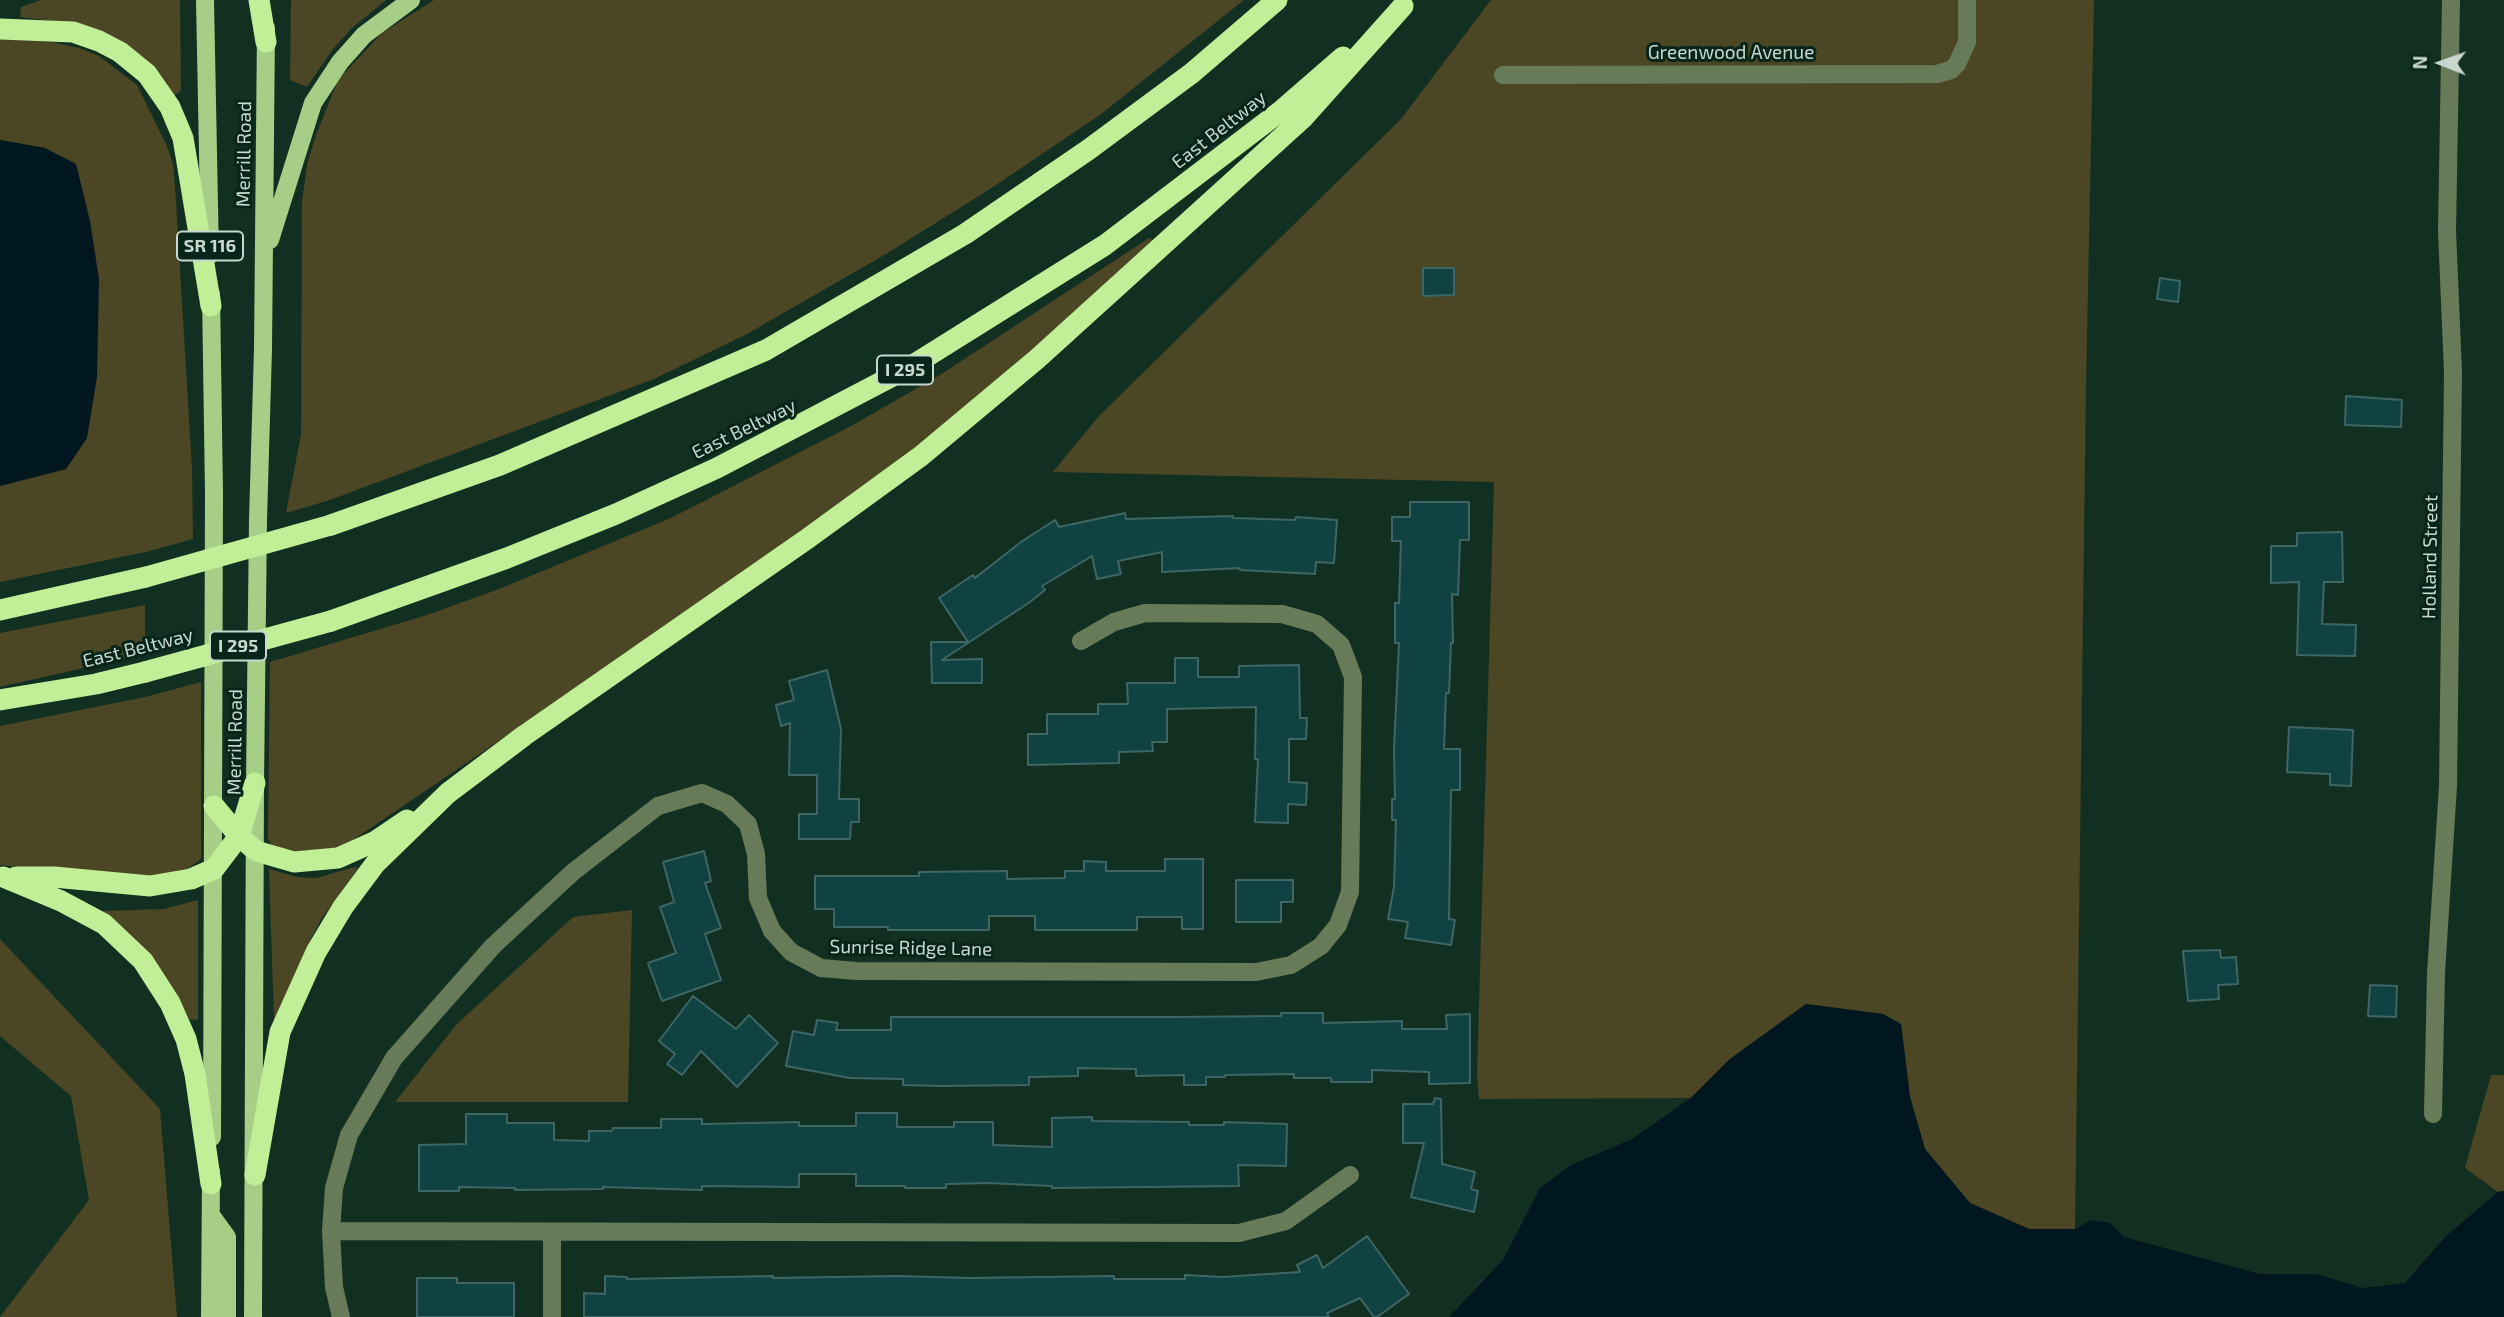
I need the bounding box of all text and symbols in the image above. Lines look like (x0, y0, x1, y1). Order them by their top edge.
north arrow (2406, 28, 2476, 98)
street label: Greenwood Avenue (1648, 42, 1814, 64)
text: N (2408, 56, 2431, 70)
street label: East Beltway (1167, 86, 1271, 174)
street label: Merrill Road (232, 101, 256, 207)
road number: SR 116 (177, 232, 243, 260)
road number: I 295 (877, 356, 933, 384)
street label: East Beltway (688, 394, 800, 464)
street label: Holland Street (2418, 495, 2442, 619)
street label: East Beltway (80, 623, 196, 673)
road number: I 295 (210, 632, 266, 660)
street label: Merrill Road (223, 689, 247, 795)
street label: Sunrise Ridge Lane (829, 935, 993, 961)

